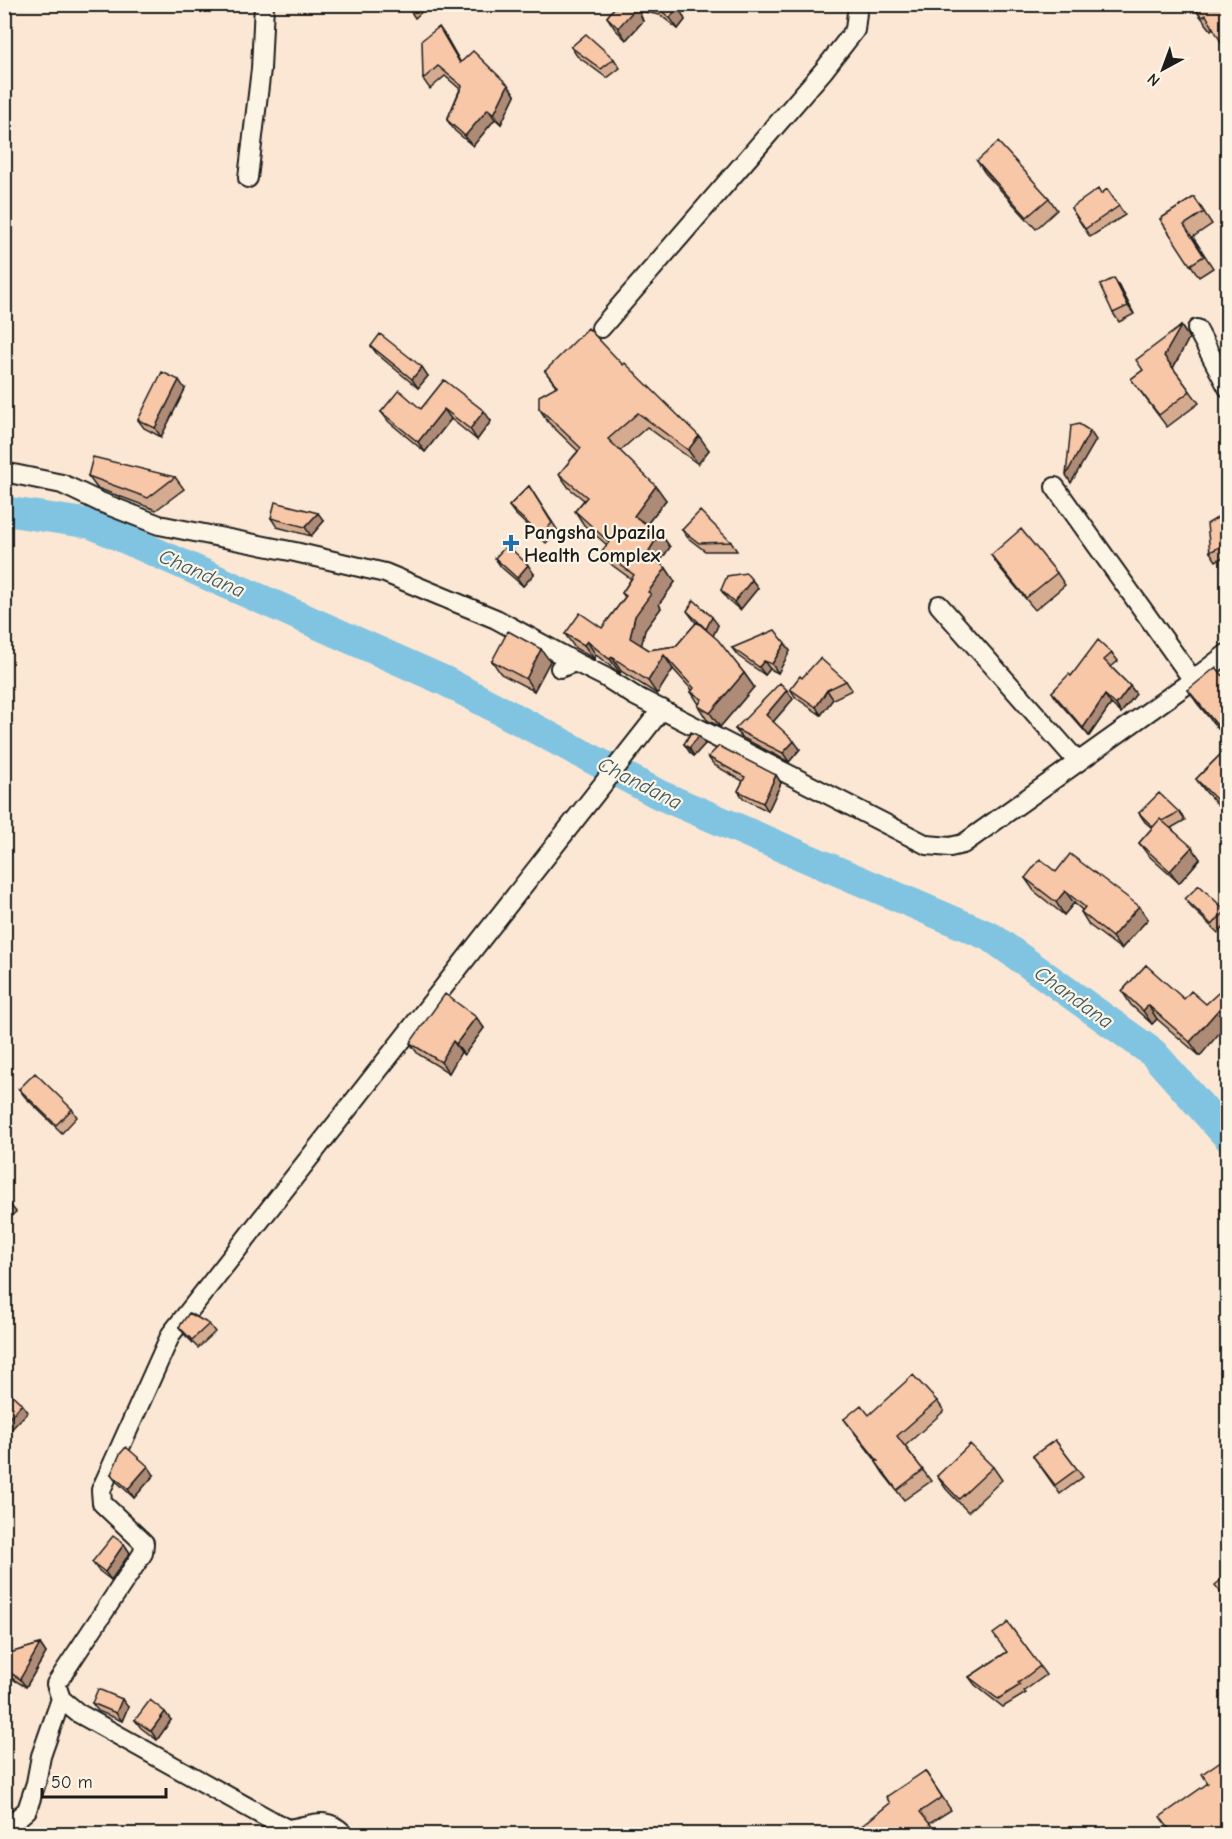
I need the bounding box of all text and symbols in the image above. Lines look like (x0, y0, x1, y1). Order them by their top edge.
north arrow (1133, 39, 1193, 99)
text: N (1144, 69, 1164, 90)
place label: Pangsha Upazila Health Complex (524, 521, 666, 567)
marker: Pangsha Upazila Health Complex (502, 534, 520, 552)
water label: Chandana (156, 544, 249, 603)
water label: Chandana (594, 752, 686, 814)
water label: Chandana (1030, 961, 1118, 1034)
scale bar (42, 1761, 166, 1799)
text: 50 m (51, 1772, 93, 1793)

